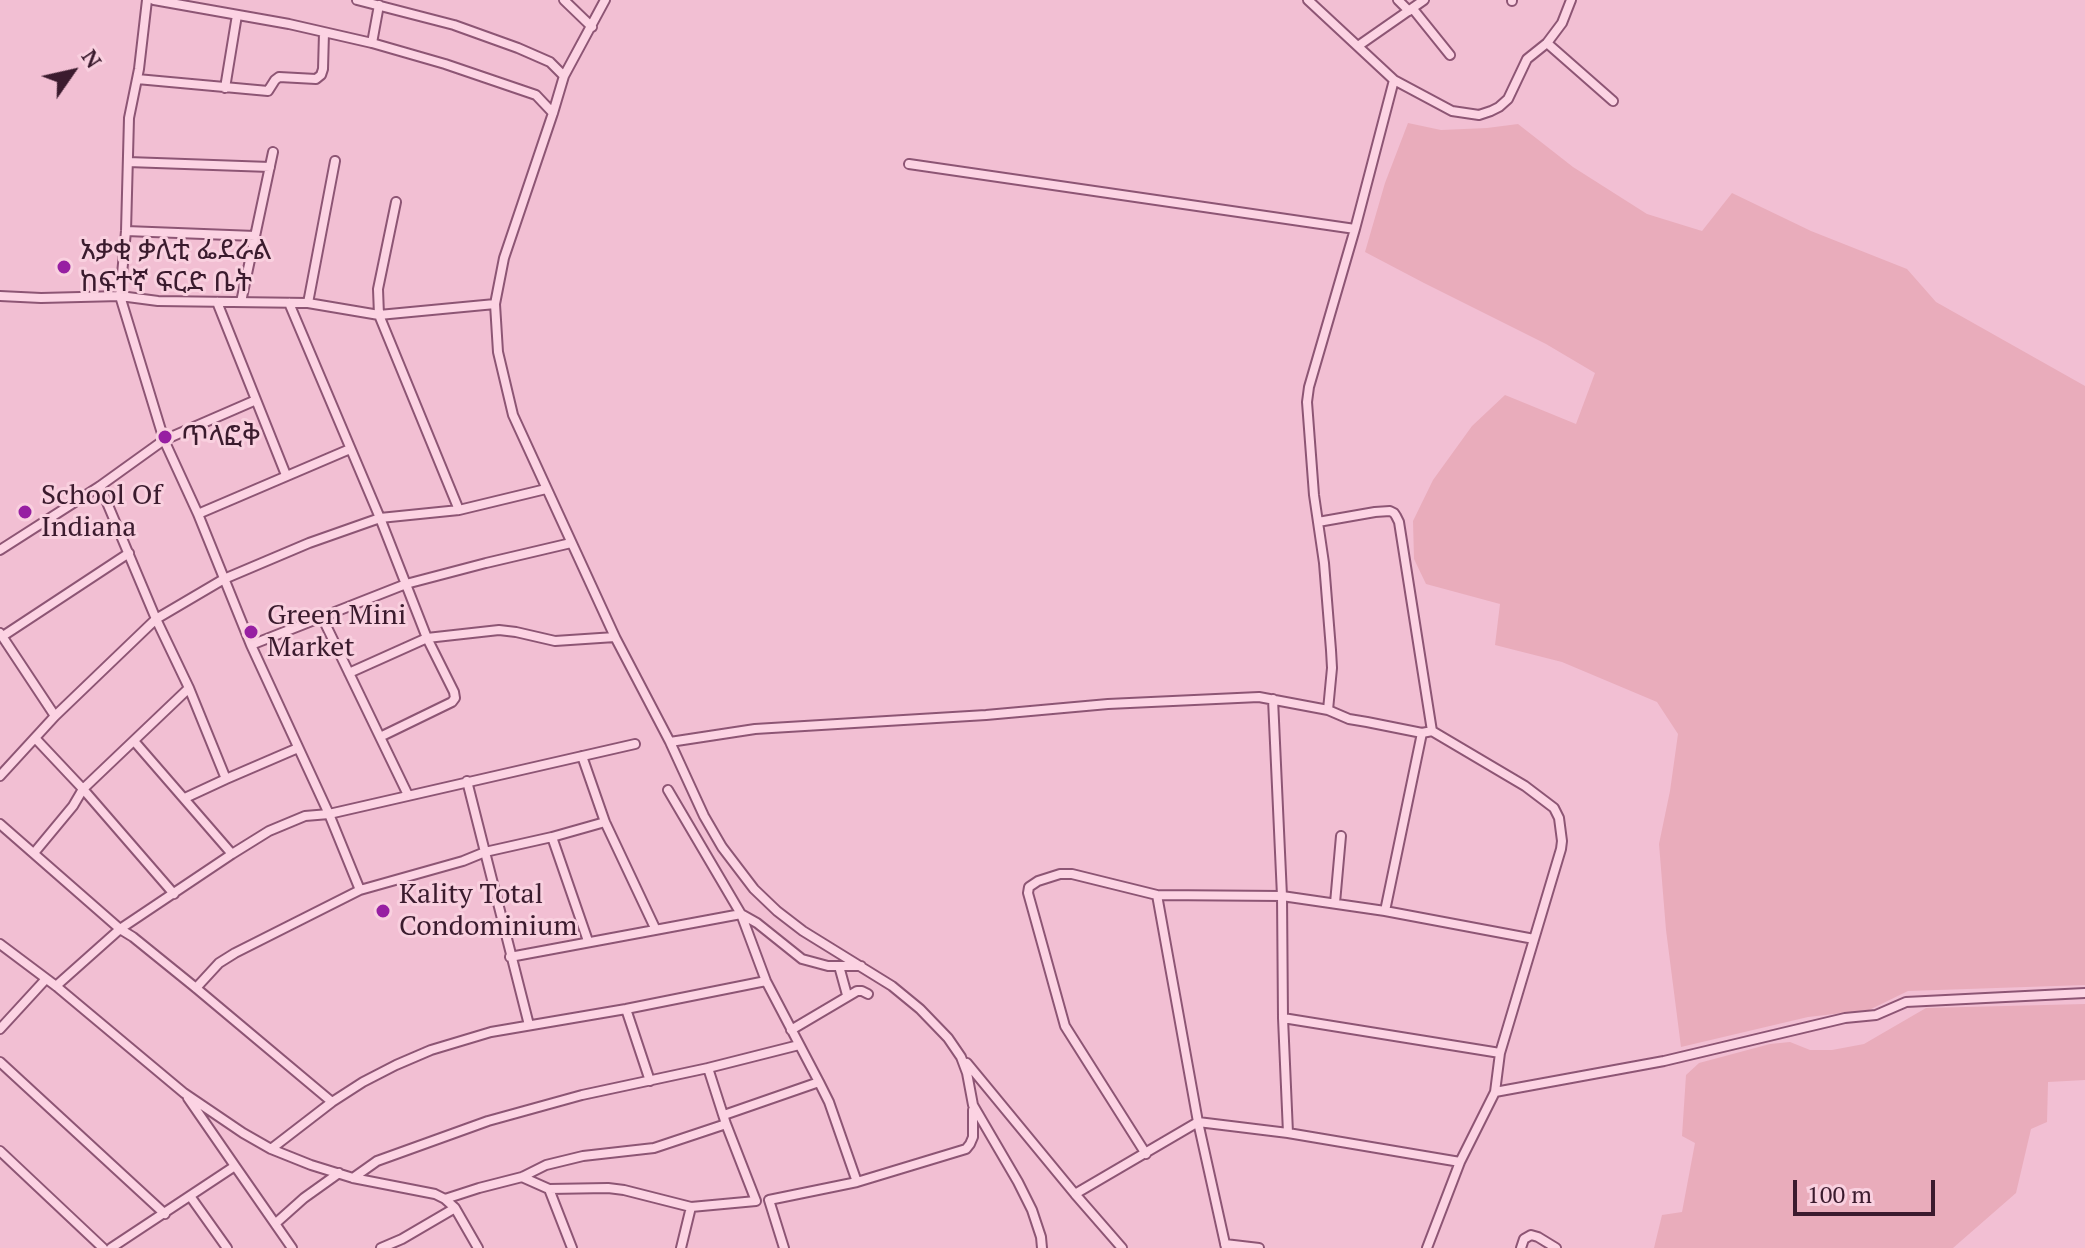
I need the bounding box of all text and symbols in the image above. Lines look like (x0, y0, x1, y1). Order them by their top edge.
north arrow (32, 32, 112, 112)
text: N (76, 43, 109, 73)
place label: አቃቂ ቃሊቲ ፌደራል ከፍተኛ ፍርድ ቤት (80, 234, 272, 300)
marker: አቃቂ ቃሊቲ ፌደራል ከፍተኛ ፍርድ ቤት (55, 258, 73, 276)
place label: ጥላፎቅ (181, 420, 260, 454)
marker: ጥላፎቅ (156, 428, 174, 446)
place label: School Of Indiana (41, 479, 162, 545)
marker: School Of Indiana (16, 503, 34, 521)
place label: Green Mini Market (267, 599, 406, 665)
marker: Green Mini Market (242, 623, 260, 641)
place label: Kality Total Condominium (399, 878, 577, 944)
marker: Kality Total Condominium (374, 902, 392, 920)
scale bar (1797, 1164, 1939, 1214)
text: 100 m (1807, 1178, 1872, 1210)

